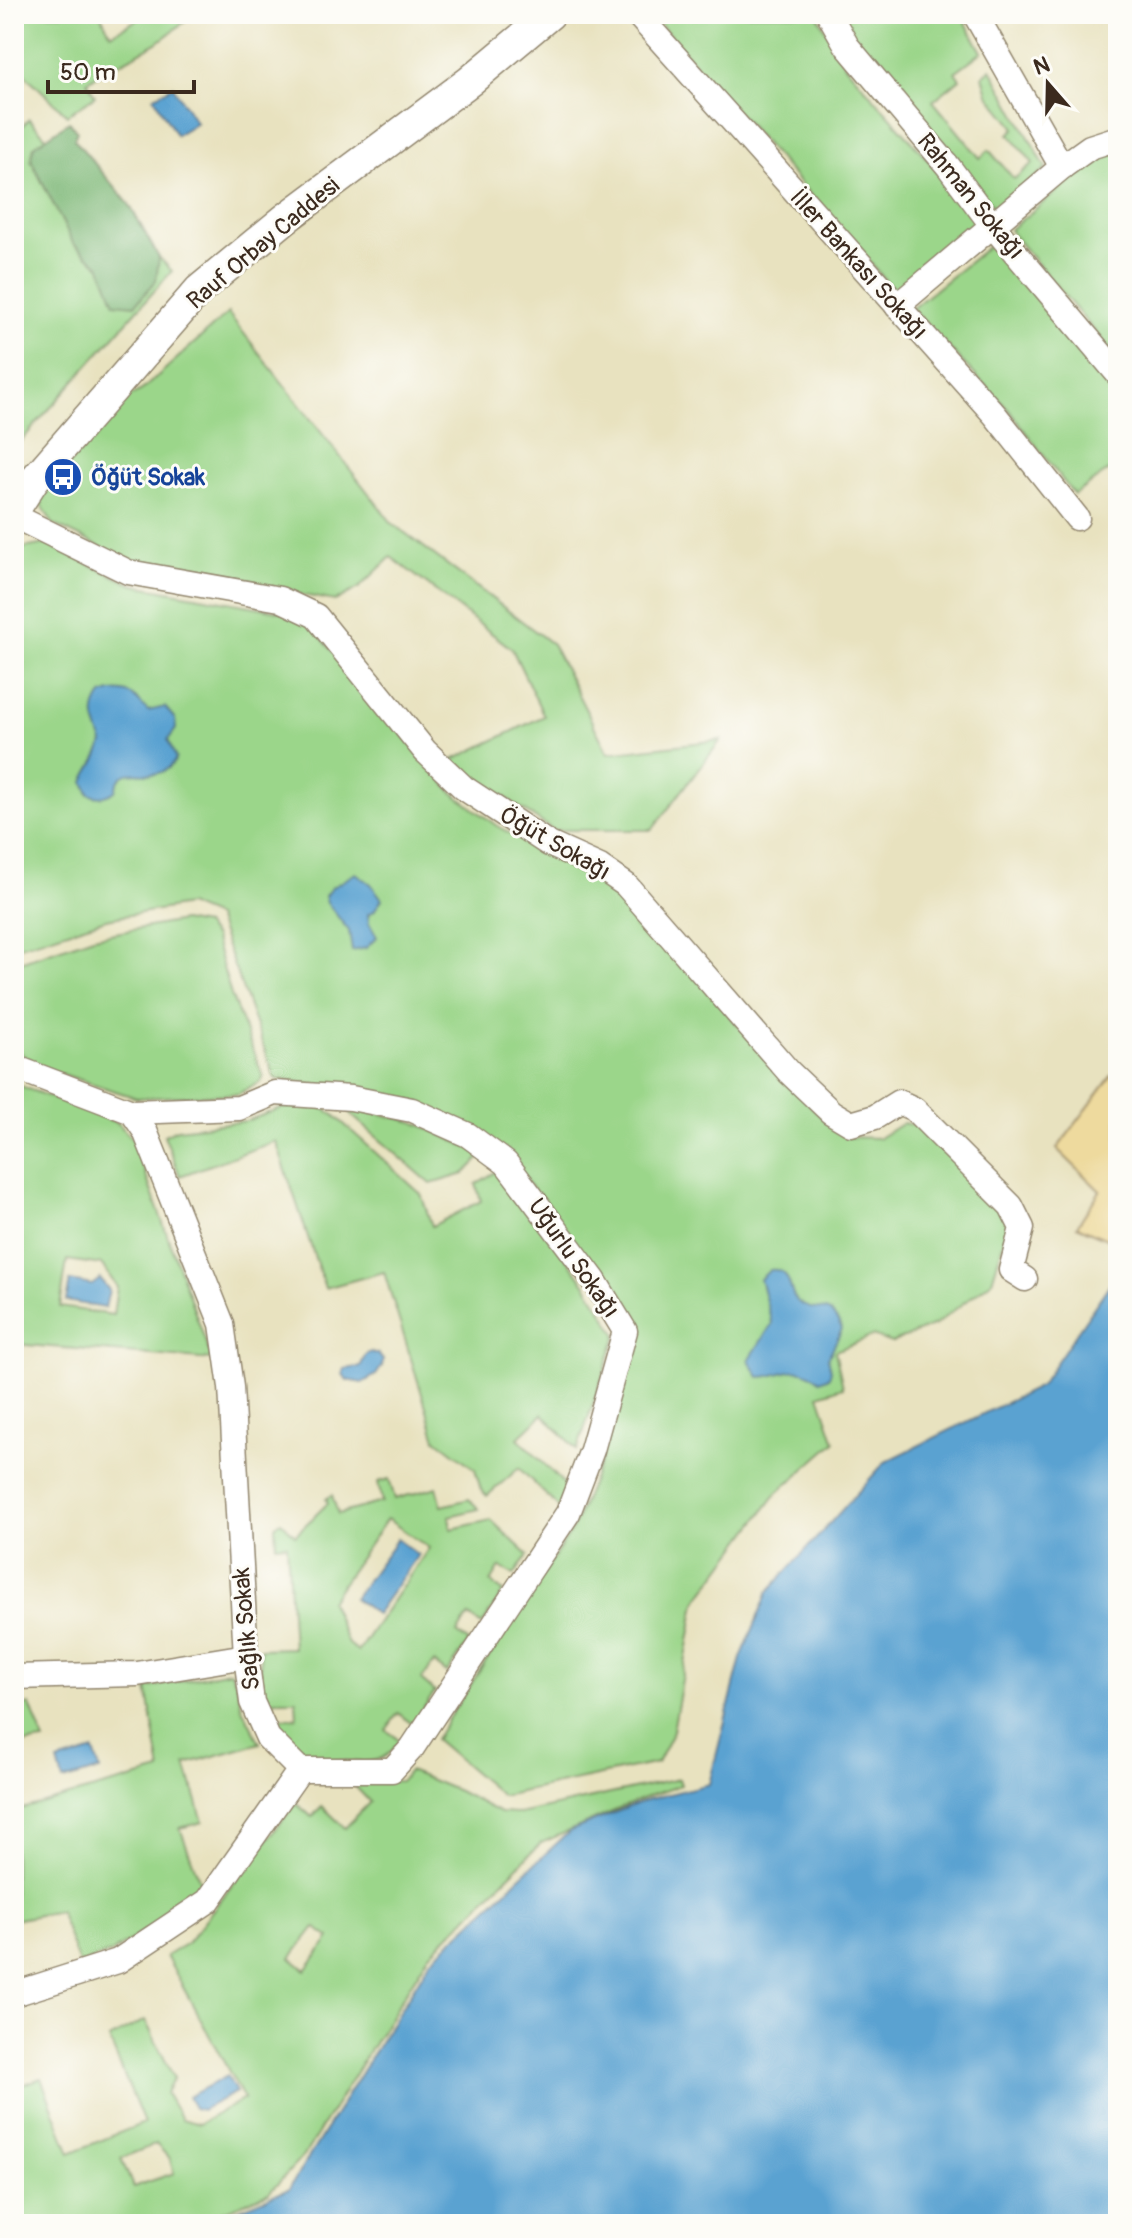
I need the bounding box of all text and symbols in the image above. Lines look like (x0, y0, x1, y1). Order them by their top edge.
scale bar (48, 44, 194, 94)
north arrow (1008, 44, 1088, 124)
text: N (1030, 50, 1053, 82)
text: 50 m (60, 58, 116, 87)
street label: Rahman Sokağı (911, 127, 1030, 265)
street label: Rauf Orbay Caddesi (181, 171, 346, 316)
street label: İller Bankası Sokağı (784, 183, 934, 345)
bus stop icon: Öğüt Sokak (42, 456, 84, 498)
place label: Öğüt Sokak (91, 463, 206, 492)
street label: Öğüt Sokağı (494, 800, 615, 887)
street label: Uğurlu Sokağı (522, 1193, 625, 1324)
street label: Sağlık Sokak (227, 1566, 266, 1692)

